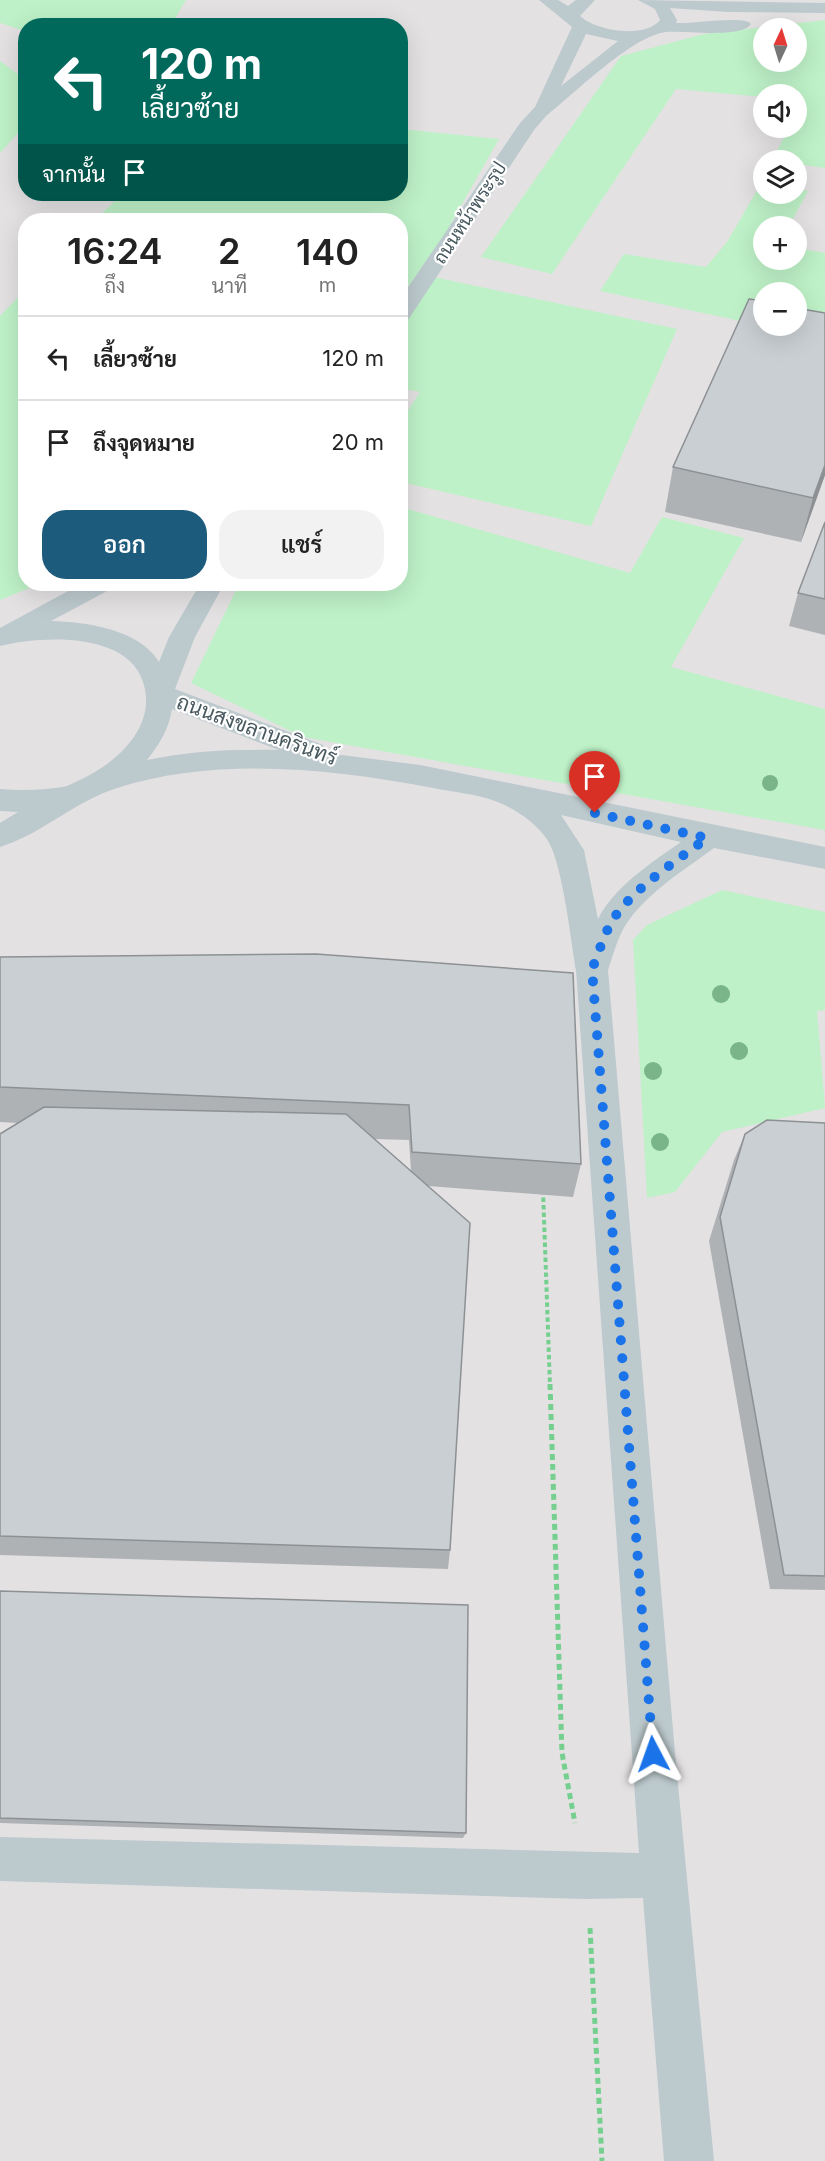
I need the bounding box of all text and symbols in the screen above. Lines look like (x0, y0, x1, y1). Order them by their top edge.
north arrow (753, 18, 807, 72)
map controls (753, 18, 807, 336)
text: 120 m (141, 38, 262, 89)
icon: left (42, 42, 120, 120)
button: sound (753, 84, 807, 138)
text: เลี้ยวซ้าย (141, 92, 239, 125)
button: layers (753, 150, 807, 204)
icon: arrive (118, 156, 151, 189)
street label: ถนนหน้าพระรูป (428, 157, 513, 269)
text: จากนั้น (42, 161, 106, 187)
button: + (753, 216, 807, 270)
text: 16:24 (67, 229, 163, 273)
text: 2 (218, 229, 241, 273)
text: 140 (296, 230, 359, 274)
text: m (319, 273, 336, 297)
text: ถึง (104, 274, 125, 298)
text: นาที (212, 274, 247, 298)
button: − (753, 282, 807, 336)
icon: left (42, 342, 75, 375)
text: 120 m (322, 345, 384, 371)
text: เลี้ยวซ้าย (93, 346, 177, 372)
icon: arrive (42, 426, 75, 459)
text: 20 m (331, 429, 384, 455)
text: ถึงจุดหมาย (93, 430, 195, 456)
button: ออก (42, 510, 207, 579)
button: แชร์ (219, 510, 384, 579)
street label: ถนนสงขลานครินทร์ (173, 688, 341, 770)
pin (569, 751, 620, 813)
icon: arrive (578, 760, 611, 793)
position arrow (621, 1722, 685, 1786)

